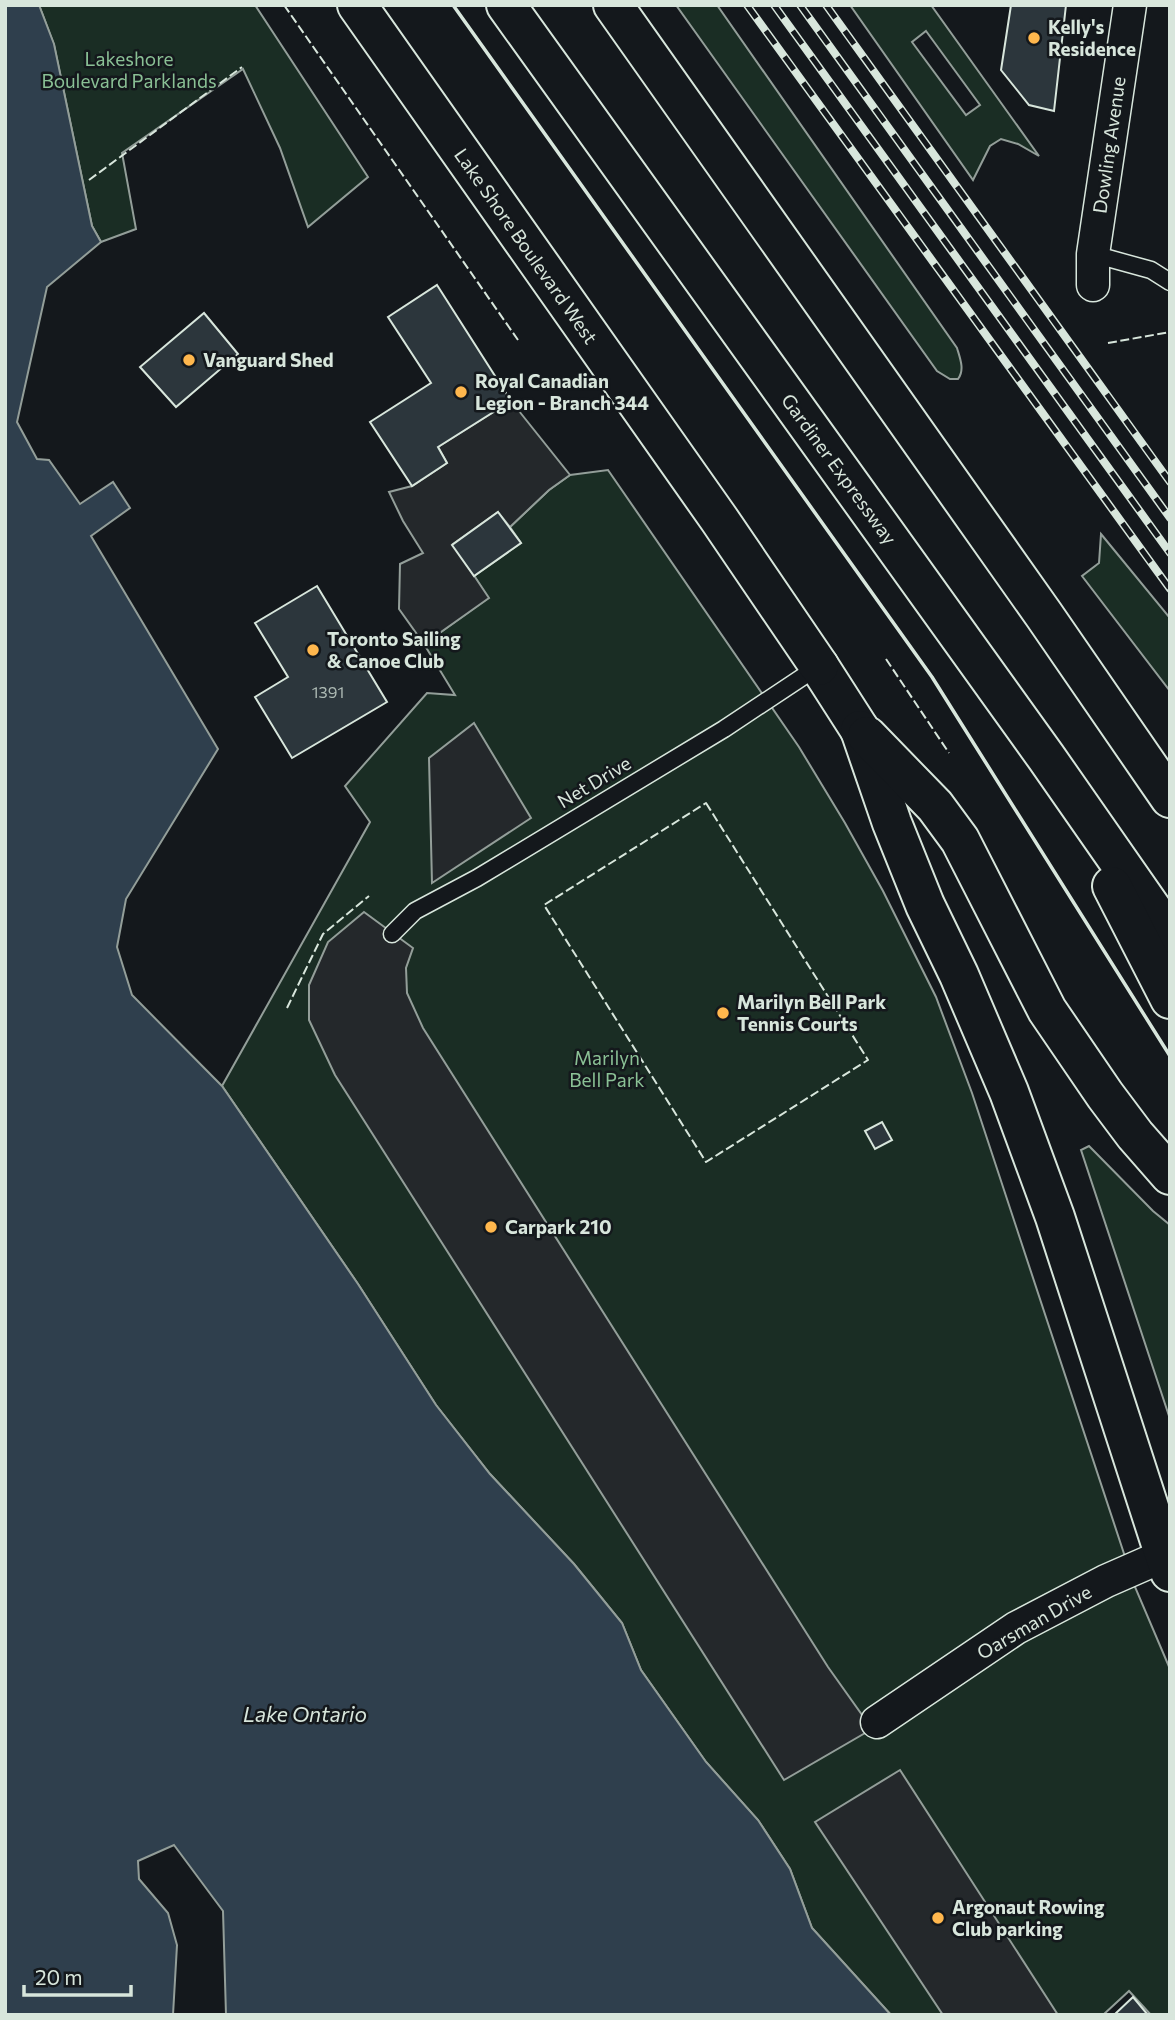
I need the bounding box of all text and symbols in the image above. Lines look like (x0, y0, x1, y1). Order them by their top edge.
place label: Kelly's Residence (1048, 15, 1136, 60)
marker: Kelly's Residence (1026, 30, 1042, 46)
park label: Lakeshore Boulevard Parklands (41, 47, 217, 92)
street label: Dowling Avenue (1088, 75, 1130, 215)
street label: Lake Shore Boulevard West (450, 144, 603, 348)
place label: Vanguard Shed (203, 348, 334, 371)
marker: Vanguard Shed (181, 352, 197, 368)
place label: Royal Canadian Legion - Branch 344 (475, 369, 649, 414)
marker: Royal Canadian Legion - Branch 344 (453, 384, 469, 400)
street label: Gardiner Expressway (777, 389, 902, 549)
place label: Toronto Sailing & Canoe Club (327, 627, 461, 672)
marker: Toronto Sailing & Canoe Club (305, 642, 321, 658)
house number: 1391 (312, 682, 344, 701)
street label: Net Drive (553, 751, 635, 812)
place label: Marilyn Bell Park Tennis Courts (737, 990, 886, 1035)
marker: Marilyn Bell Park Tennis Courts (715, 1005, 731, 1021)
park label: Marilyn Bell Park (569, 1046, 645, 1091)
place label: Carpark 210 (505, 1215, 612, 1238)
marker: Carpark 210 (483, 1219, 499, 1235)
street label: Oarsman Drive (972, 1580, 1095, 1664)
water label: Lake Ontario (243, 1701, 367, 1726)
place label: Argonaut Rowing Club parking (952, 1895, 1105, 1940)
marker: Argonaut Rowing Club parking (930, 1910, 946, 1926)
scale bar (24, 1954, 131, 1998)
text: 20 m (35, 1964, 83, 1989)

